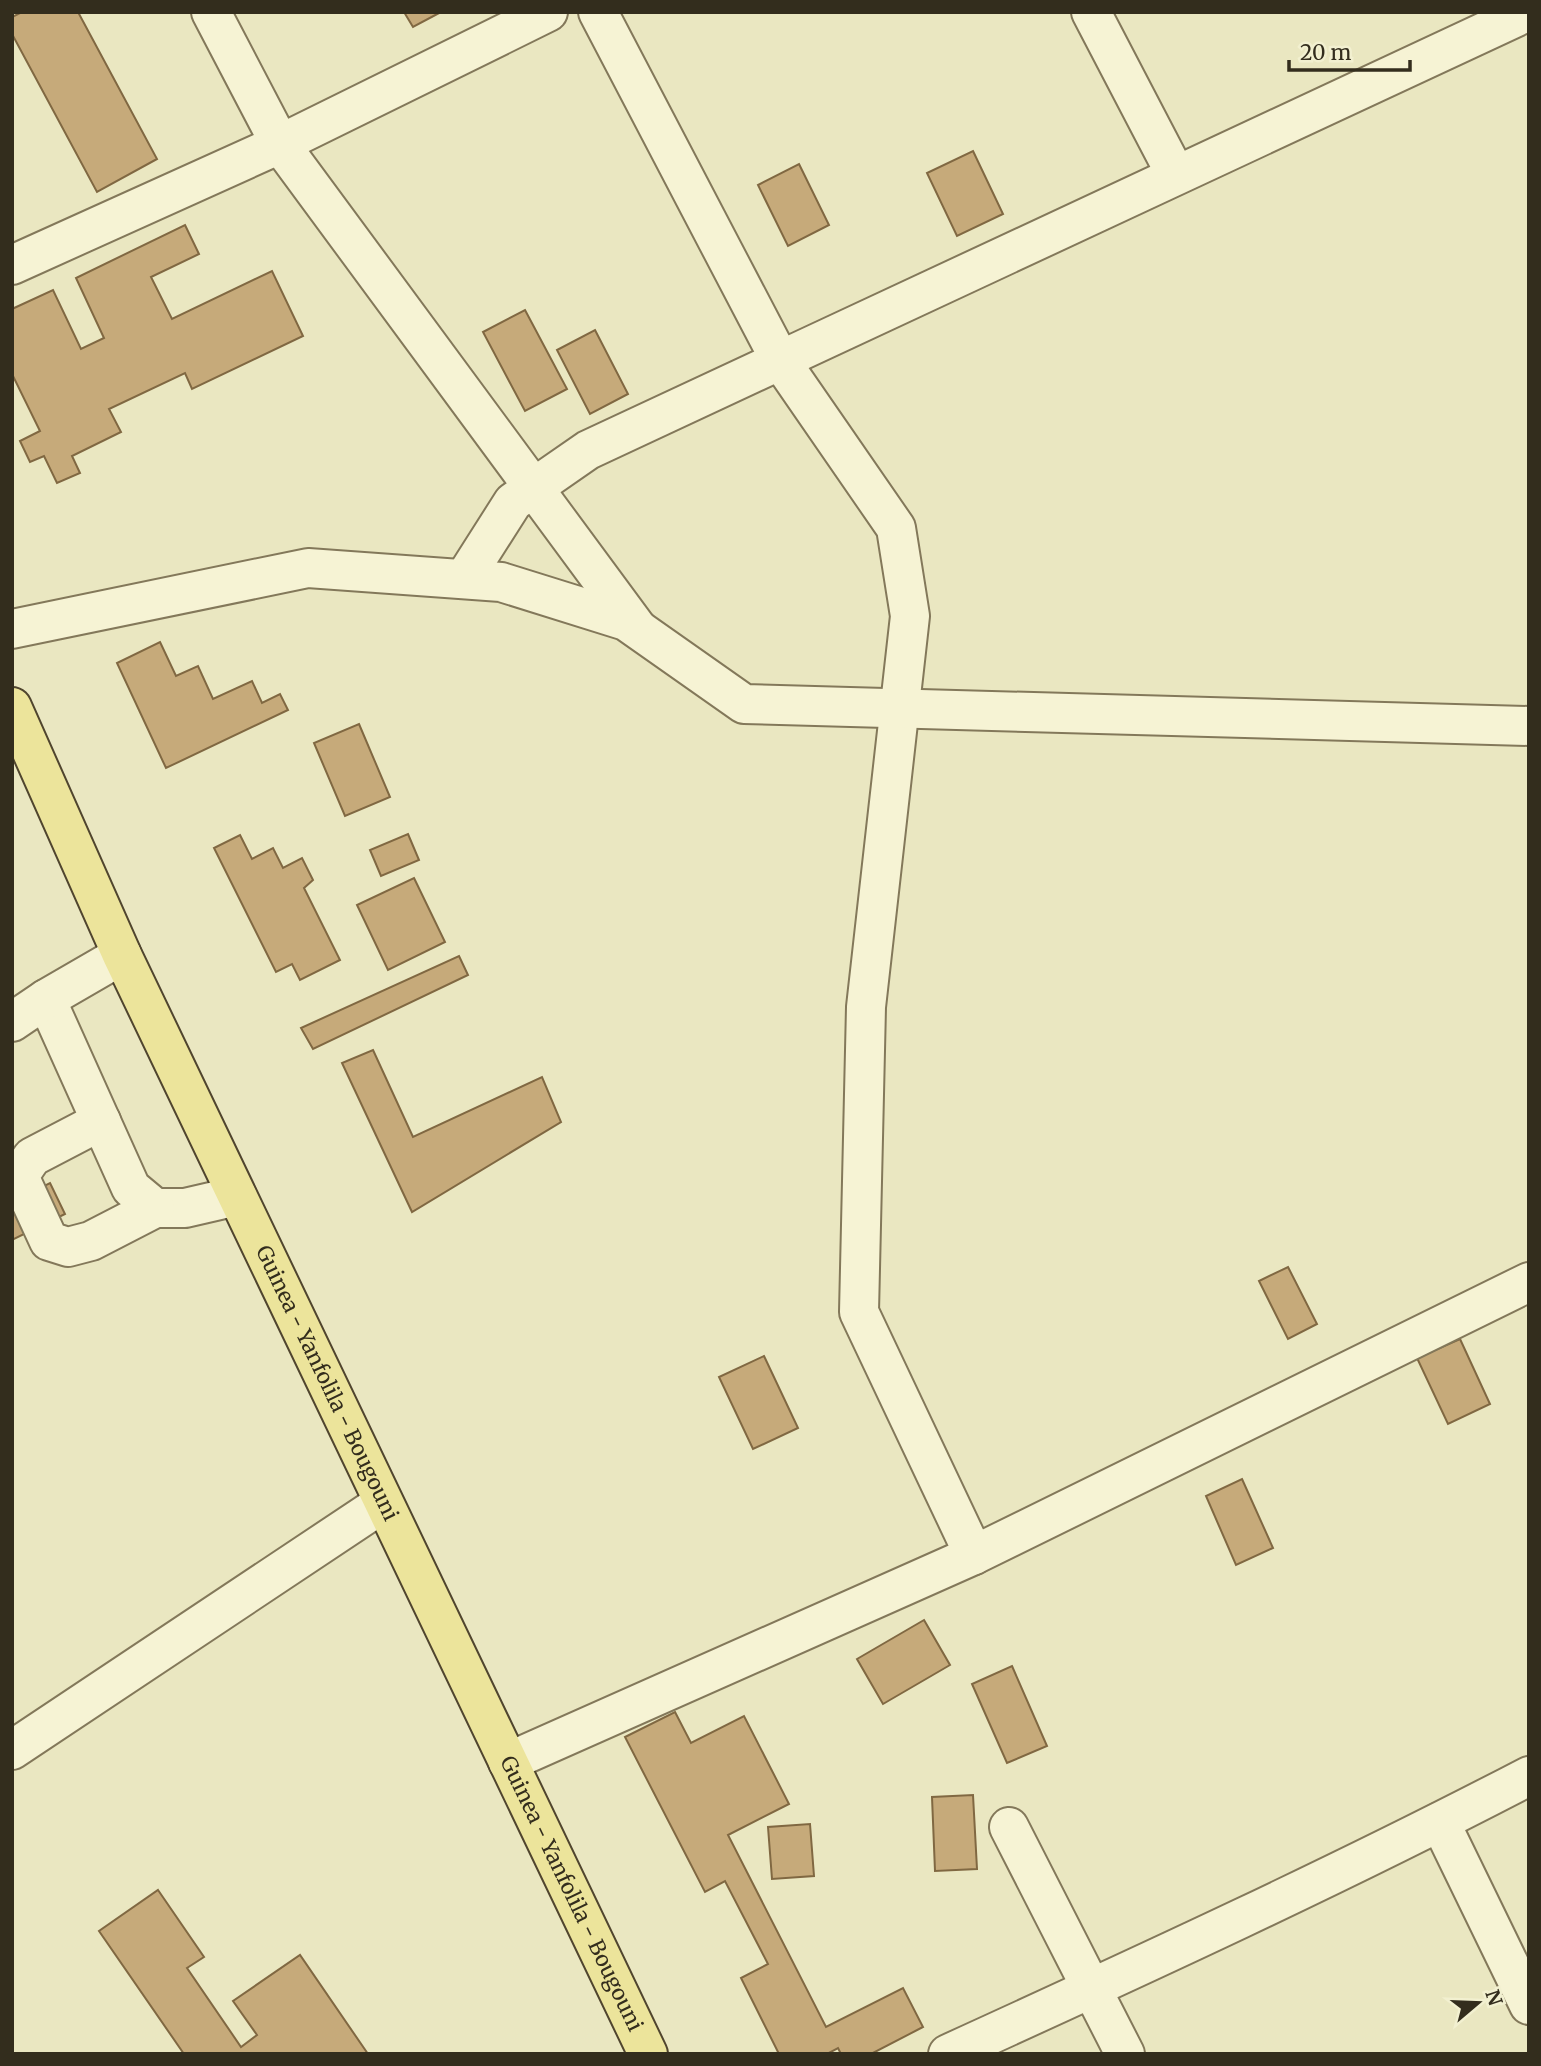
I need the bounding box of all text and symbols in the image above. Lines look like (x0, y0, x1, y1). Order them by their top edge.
scale bar (1289, 28, 1410, 72)
text: 20 m (1300, 39, 1352, 66)
street label: Guinea - Yanfolila - Bougouni (250, 1241, 405, 1525)
street label: Guinea - Yanfolila - Bougouni (494, 1752, 649, 2036)
north arrow (1443, 1968, 1513, 2038)
text: N (1480, 1986, 1508, 2008)

